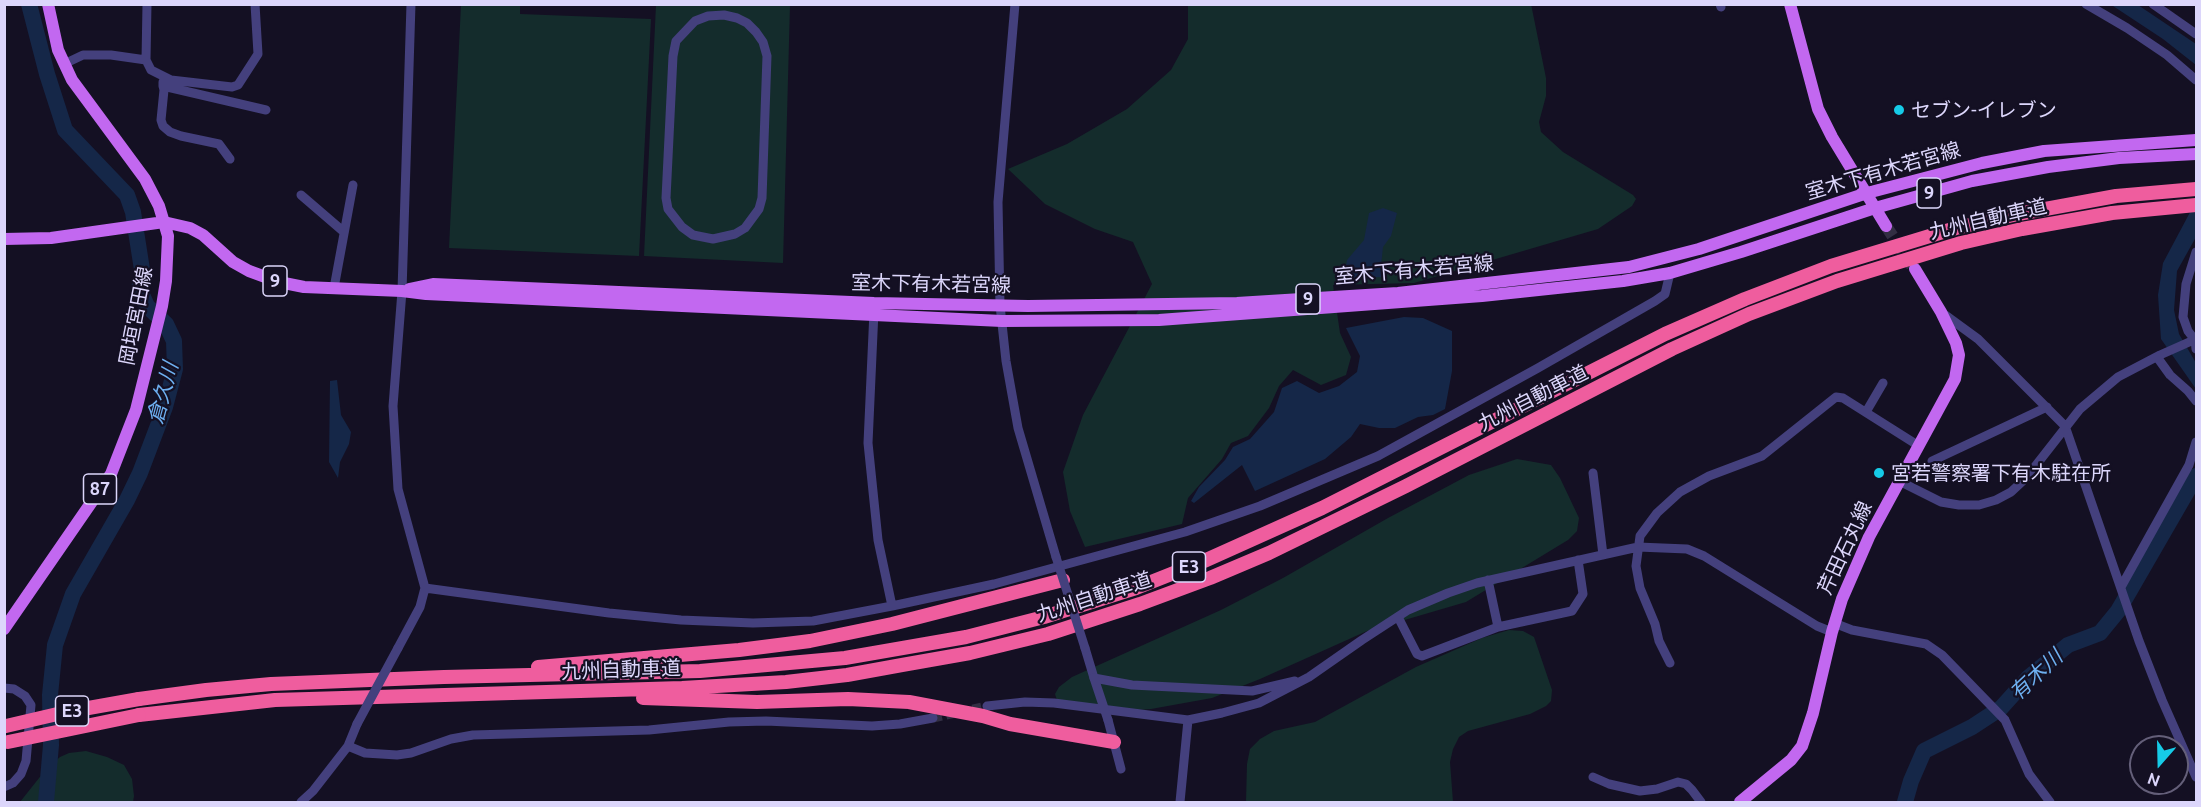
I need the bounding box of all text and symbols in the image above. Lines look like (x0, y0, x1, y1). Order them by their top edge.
place label: セブン-イレブン (1911, 98, 2057, 122)
marker: セブン-イレブン (1892, 103, 1906, 117)
street label: 室木下有木若宮線 (1803, 137, 1963, 205)
road number: 9 (1917, 178, 1941, 208)
street label: 九州自動車道 (1927, 194, 2049, 244)
street label: 室木下有木若宮線 (1333, 251, 1495, 289)
street label: 岡垣宮田線 (115, 265, 157, 367)
road number: 9 (263, 266, 287, 296)
street label: 室木下有木若宮線 (851, 271, 1011, 297)
road number: 9 (1296, 284, 1320, 314)
water label: 倉久川 (143, 359, 183, 427)
street label: 九州自動車道 (1474, 360, 1592, 436)
place label: 宮若警察署下有木駐在所 (1891, 461, 2111, 485)
marker: 宮若警察署下有木駐在所 (1872, 466, 1886, 480)
road number: 87 (84, 474, 116, 504)
street label: 芹田石丸線 (1813, 498, 1877, 598)
road number: E3 (1172, 552, 1206, 582)
street label: 九州自動車道 (1033, 567, 1155, 627)
water label: 有木川 (2004, 644, 2068, 706)
street label: 九州自動車道 (561, 656, 681, 684)
road number: E3 (56, 696, 88, 726)
north arrow (2129, 735, 2189, 795)
text: N (2145, 770, 2162, 791)

